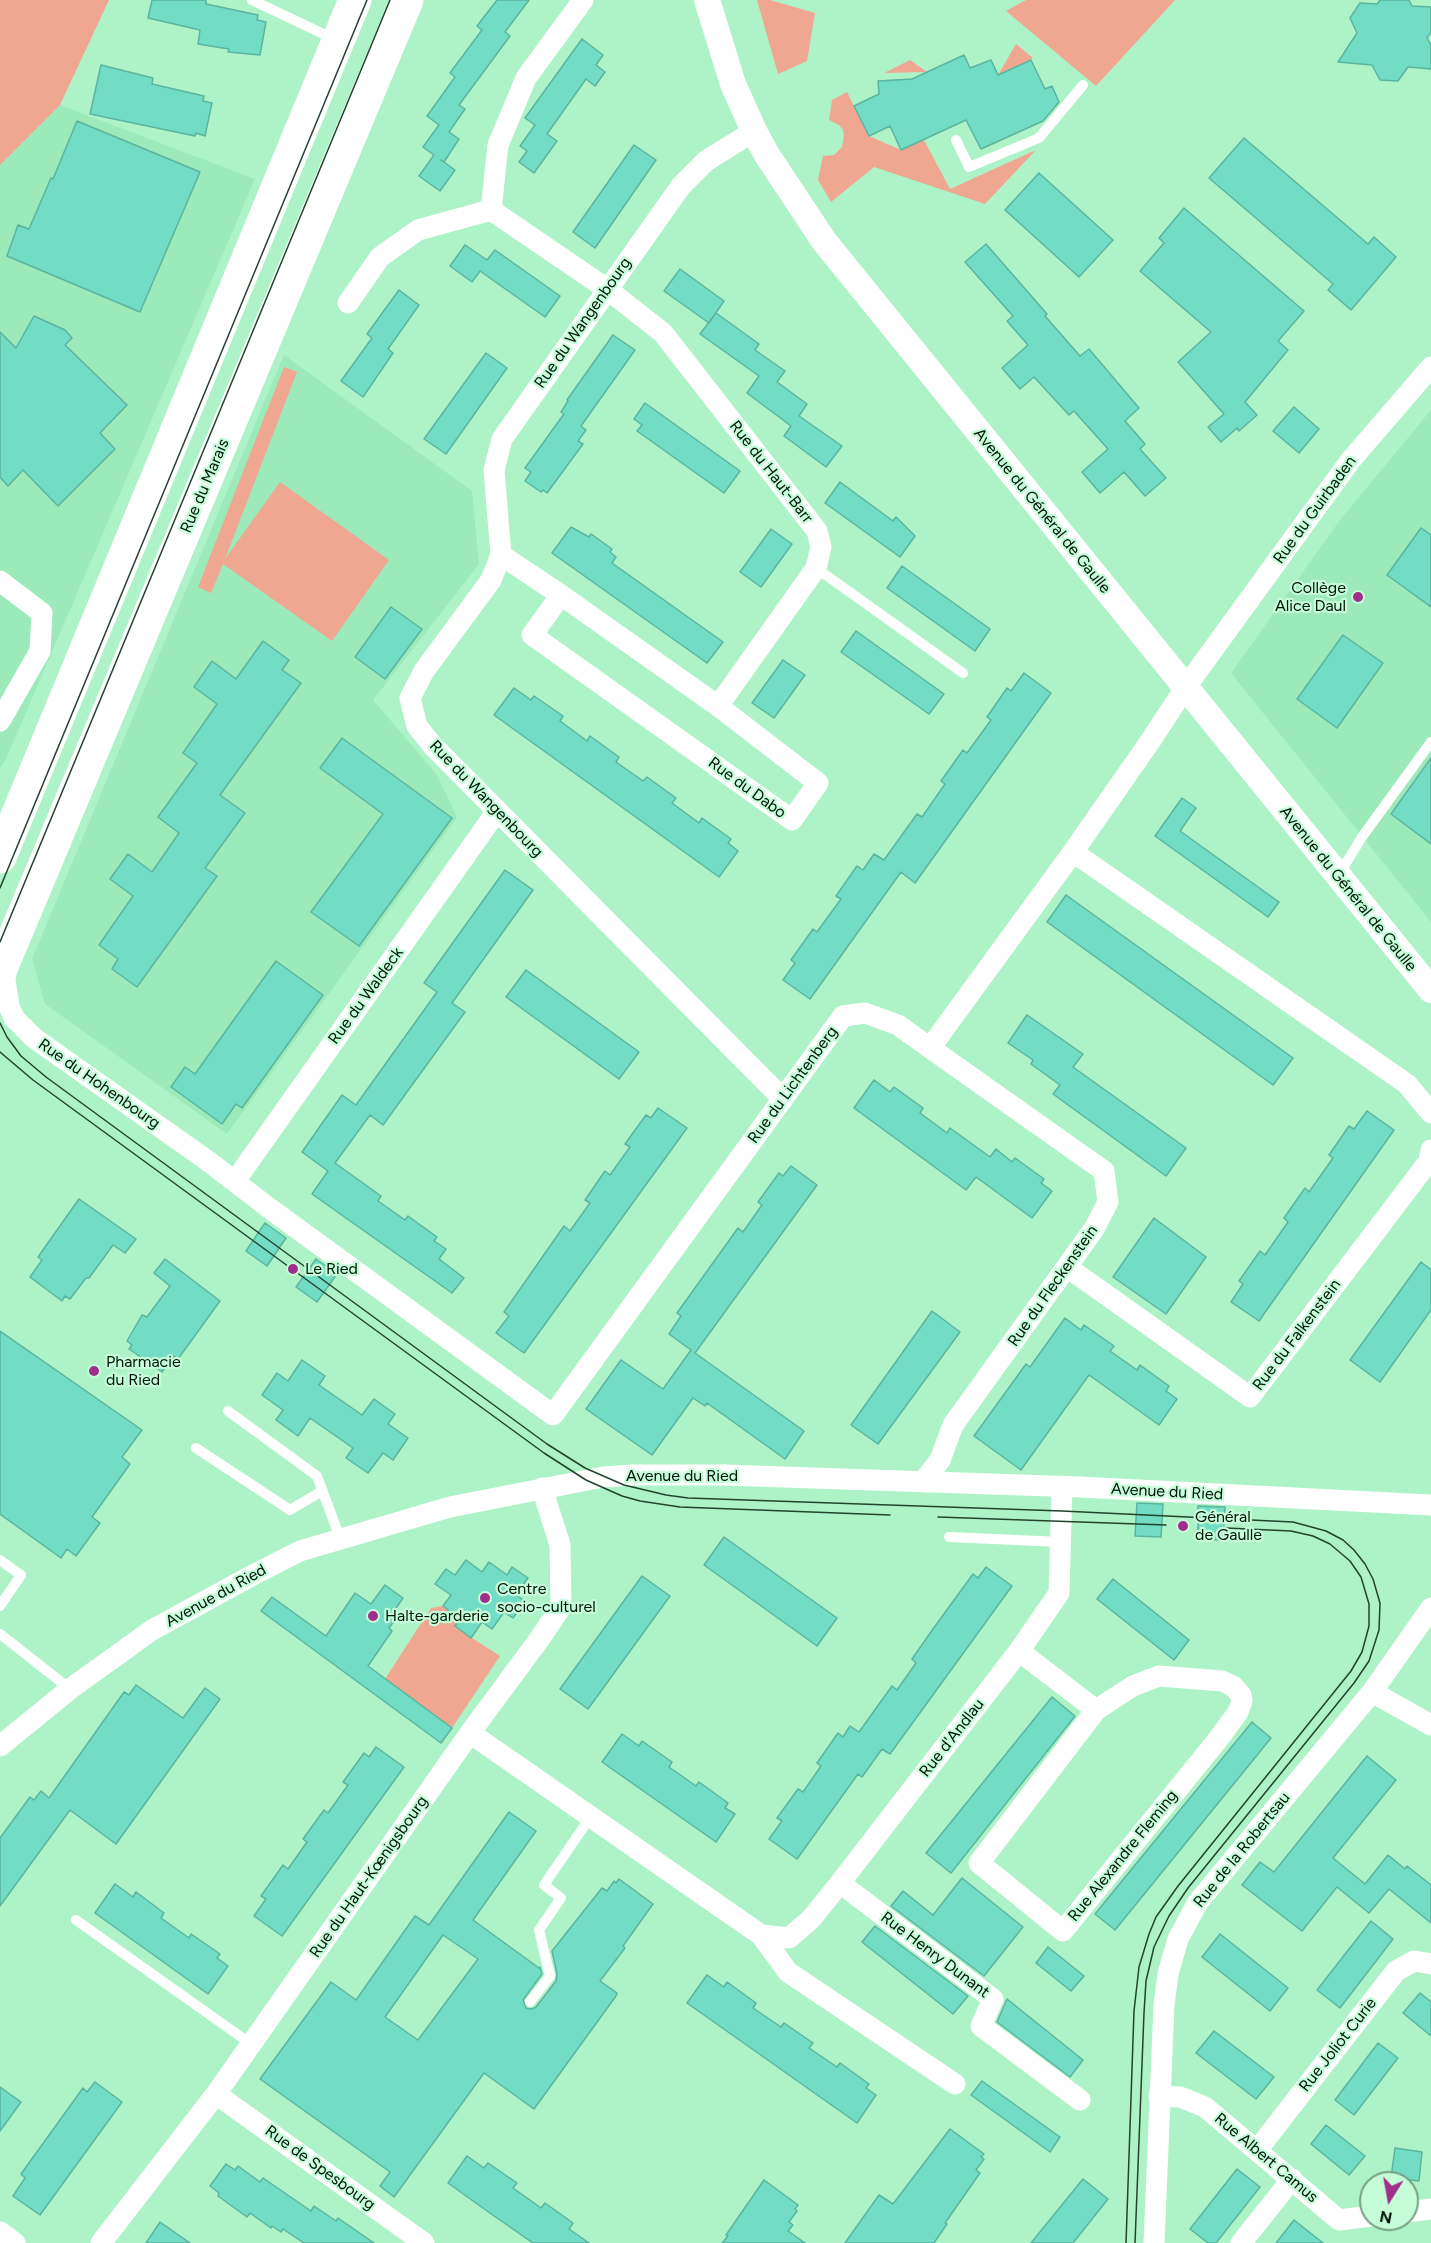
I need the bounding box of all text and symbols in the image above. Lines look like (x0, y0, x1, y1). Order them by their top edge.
street label: Rue du Wangenbourg (531, 254, 635, 392)
street label: Rue du Haut-Barr (725, 417, 817, 527)
street label: Avenue du Général de Gaulle (969, 425, 1115, 597)
street label: Rue du Marais (177, 436, 233, 536)
street label: Rue du Guirbaden (1269, 452, 1361, 568)
place label: Collège Alice Daul (1275, 578, 1346, 616)
marker: Collège Alice Daul (1351, 590, 1365, 604)
street label: Rue du Wangenbourg (425, 737, 547, 861)
street label: Rue du Dabo (704, 753, 790, 823)
street label: Avenue du Général de Gaulle (1275, 803, 1421, 975)
street label: Rue du Waldeck (324, 944, 408, 1048)
street label: Rue du Lichtenberg (744, 1023, 842, 1147)
street label: Rue du Hohenbourg (34, 1035, 164, 1133)
street label: Rue du Fleckenstein (1004, 1222, 1102, 1350)
place label: Le Ried (305, 1259, 358, 1279)
marker: Le Ried (286, 1262, 300, 1276)
street label: Rue du Falkenstein (1249, 1276, 1345, 1394)
place label: Pharmacie du Ried (106, 1352, 181, 1390)
marker: Pharmacie du Ried (87, 1364, 101, 1378)
street label: Avenue du Ried (626, 1466, 738, 1486)
street label: Avenue du Ried (1110, 1479, 1224, 1505)
place label: Général de Gaulle (1195, 1507, 1262, 1545)
marker: Général de Gaulle (1176, 1519, 1190, 1533)
street label: Avenue du Ried (162, 1560, 270, 1632)
place label: Centre socio-culturel (497, 1579, 596, 1617)
marker: Centre socio-culturel (478, 1591, 492, 1605)
place label: Halte-garderie (385, 1606, 489, 1626)
marker: Halte-garderie (366, 1609, 380, 1623)
street label: Rue d'Andlau (916, 1695, 988, 1781)
street label: Rue Alexandre Fleming (1064, 1786, 1182, 1926)
street label: Rue de la Robertsau (1190, 1788, 1294, 1912)
street label: Rue du Haut-Kœnigsbourg (306, 1792, 432, 1962)
street label: Rue Henry Dunant (877, 1908, 993, 2002)
street label: Rue Joliot Curie (1295, 1994, 1381, 2096)
street label: Rue Albert Camus (1210, 2109, 1322, 2207)
street label: Rue de Spesbourg (261, 2122, 379, 2214)
north arrow (1359, 2171, 1419, 2231)
text: N (1378, 2207, 1394, 2228)

